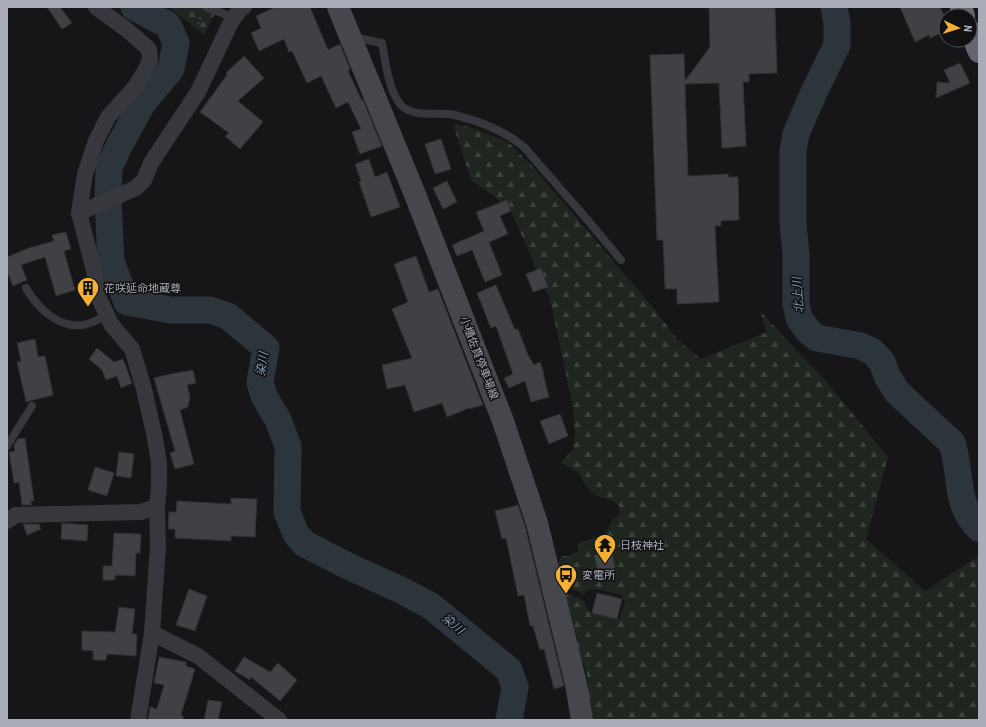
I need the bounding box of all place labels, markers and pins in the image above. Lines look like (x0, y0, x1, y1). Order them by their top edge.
building icon: 花咲延命地蔵尊 (75, 275, 101, 308)
place label: 花咲延命地蔵尊 (104, 282, 181, 295)
temple icon: 日枝神社 (592, 532, 618, 565)
place label: 日枝神社 (620, 539, 664, 552)
bus stop icon: 変電所 (553, 562, 579, 595)
place label: 変電所 (582, 569, 616, 582)

